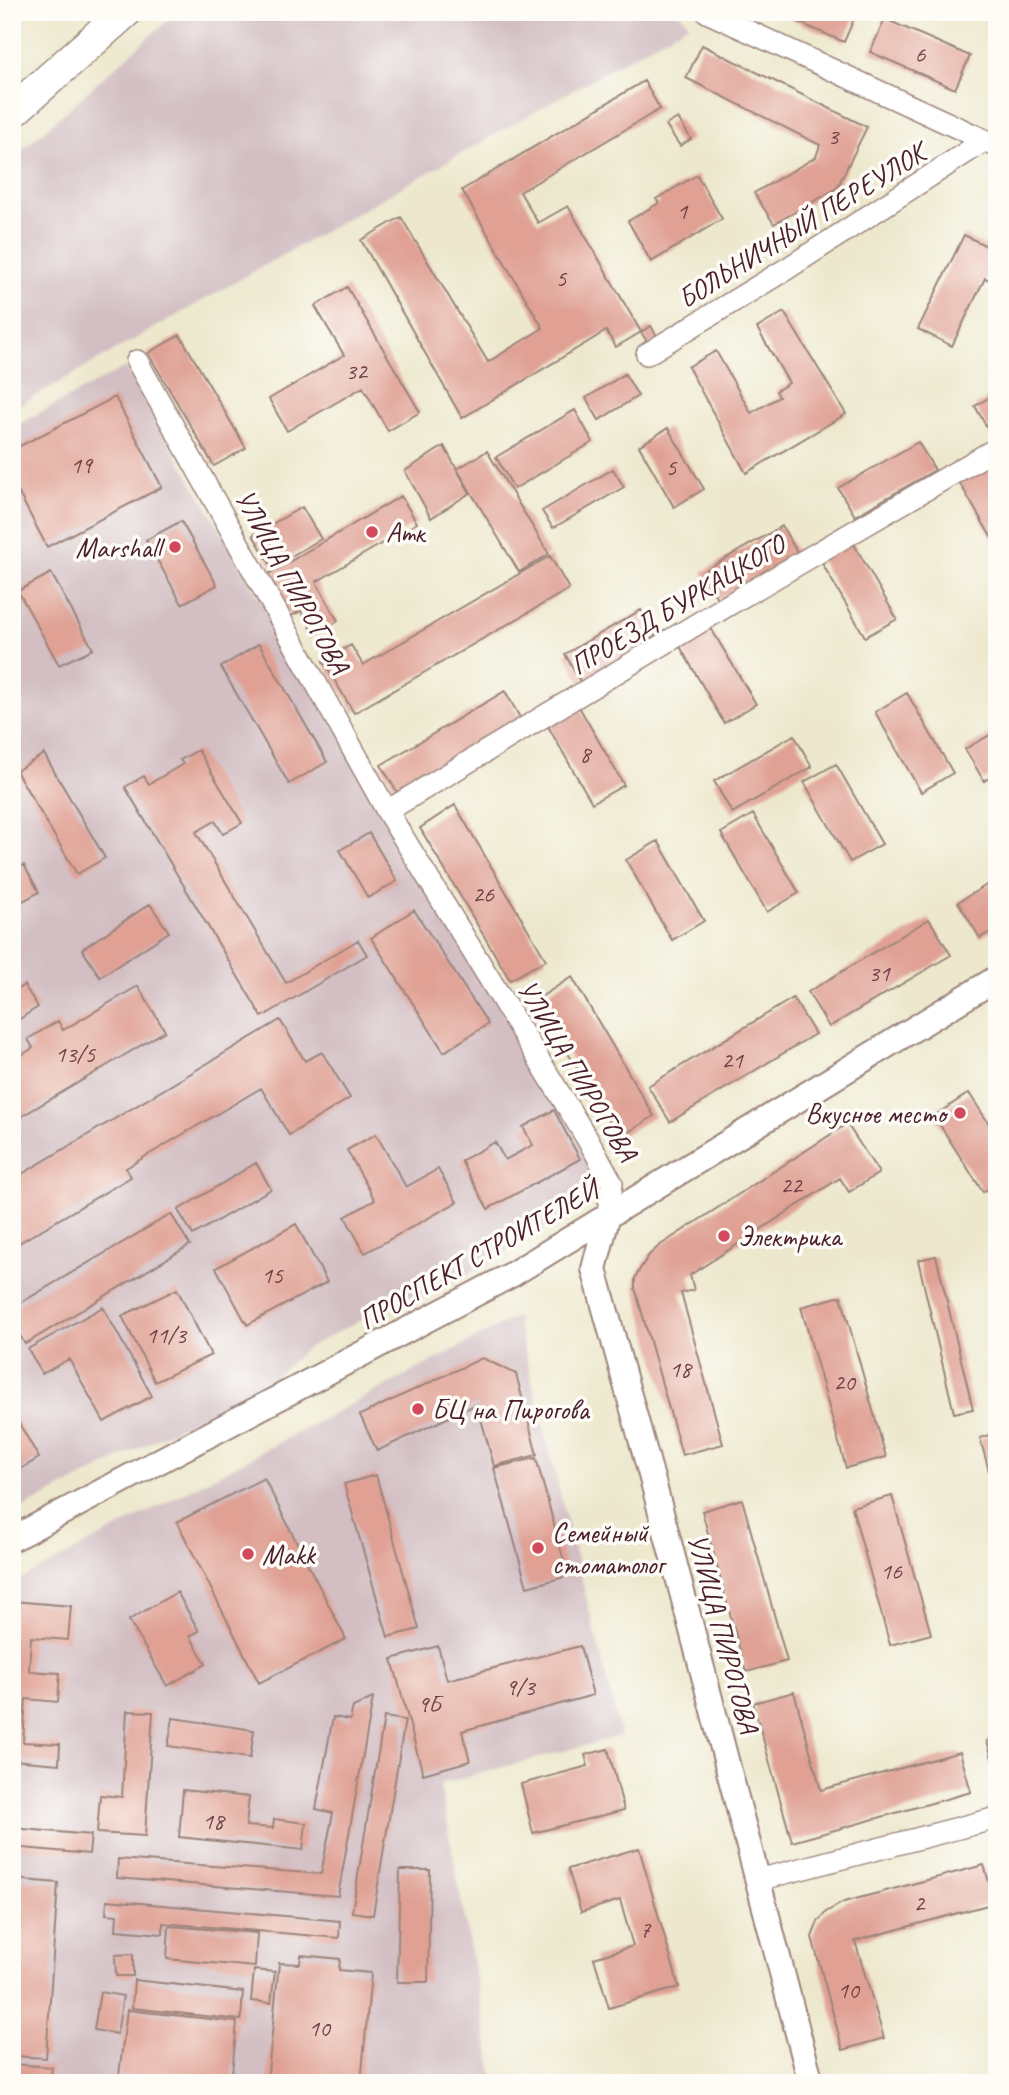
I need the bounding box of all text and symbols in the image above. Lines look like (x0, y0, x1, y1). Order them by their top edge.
house number: 6 (915, 39, 927, 69)
house number: 3 (828, 121, 841, 151)
street label: БОЛЬНИЧНЫЙ ПЕРЕУЛОК (671, 132, 937, 316)
house number: 1 (677, 196, 689, 226)
house number: 5 (556, 263, 568, 293)
house number: 32 (345, 356, 369, 386)
house number: 19 (70, 450, 94, 480)
house number: 5 (666, 452, 678, 482)
street label: УЛИЦА ПИРОГОВА (228, 483, 358, 681)
place label: Атк (386, 515, 427, 550)
marker: Атк (364, 524, 380, 540)
street label: ПРОЕЗД БУРКАЦКОГО (564, 525, 794, 682)
place label: Marshall (76, 530, 166, 565)
marker: Marshall (167, 539, 183, 555)
house number: 8 (580, 739, 593, 769)
house number: 26 (472, 879, 495, 909)
house number: 31 (868, 958, 891, 988)
street label: УЛИЦА ПИРОГОВА (510, 973, 646, 1169)
house number: 13/5 (55, 1039, 96, 1069)
house number: 21 (721, 1045, 744, 1075)
place label: Вкусное место (805, 1096, 949, 1131)
marker: Вкусное место (952, 1105, 968, 1121)
street label: ПРОСПЕКТ СТРОИТЕЛЕЙ (352, 1169, 608, 1337)
house number: 22 (780, 1170, 804, 1200)
place label: Электрика (738, 1219, 843, 1254)
marker: Электрика (716, 1228, 732, 1244)
house number: 15 (261, 1260, 284, 1290)
house number: 11/3 (146, 1320, 188, 1350)
house number: 18 (669, 1354, 693, 1384)
house number: 20 (833, 1367, 857, 1397)
place label: БЦ на Пирогова (432, 1392, 591, 1427)
marker: БЦ на Пирогова (410, 1401, 426, 1417)
place label: Семейный стоматолог (552, 1515, 667, 1582)
street label: УЛИЦА ПИРОГОВА (680, 1530, 767, 1738)
place label: Makk (262, 1537, 317, 1572)
marker: Семейный стоматолог (530, 1540, 546, 1556)
marker: Makk (240, 1546, 256, 1562)
house number: 16 (880, 1556, 903, 1586)
house number: 9/3 (505, 1672, 537, 1702)
house number: 9Б (417, 1689, 444, 1719)
house number: 18 (202, 1806, 226, 1836)
house number: 2 (914, 1888, 927, 1918)
house number: 7 (640, 1914, 652, 1944)
house number: 10 (837, 1975, 861, 2005)
house number: 10 (308, 2013, 332, 2043)

